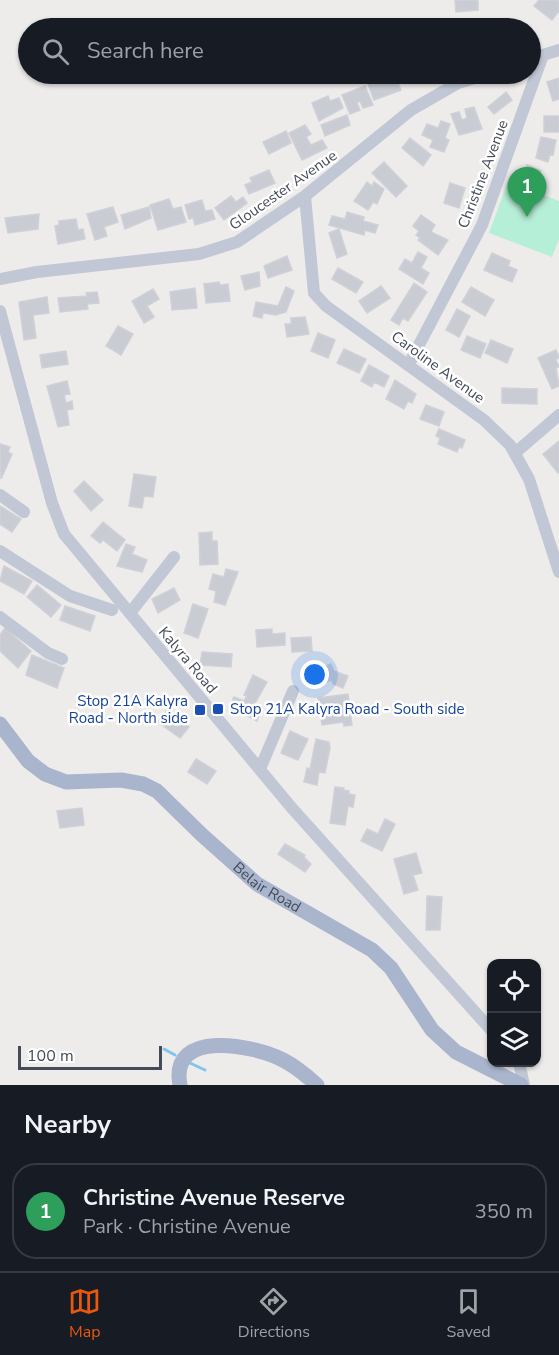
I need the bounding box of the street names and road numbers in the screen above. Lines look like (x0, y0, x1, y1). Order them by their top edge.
street label: Christine Avenue (453, 117, 513, 231)
street label: Gloucester Avenue (225, 145, 341, 235)
street label: Caroline Avenue (387, 326, 489, 408)
street label: Kalyra Road (154, 622, 222, 698)
street label: Belair Road (229, 857, 305, 917)

